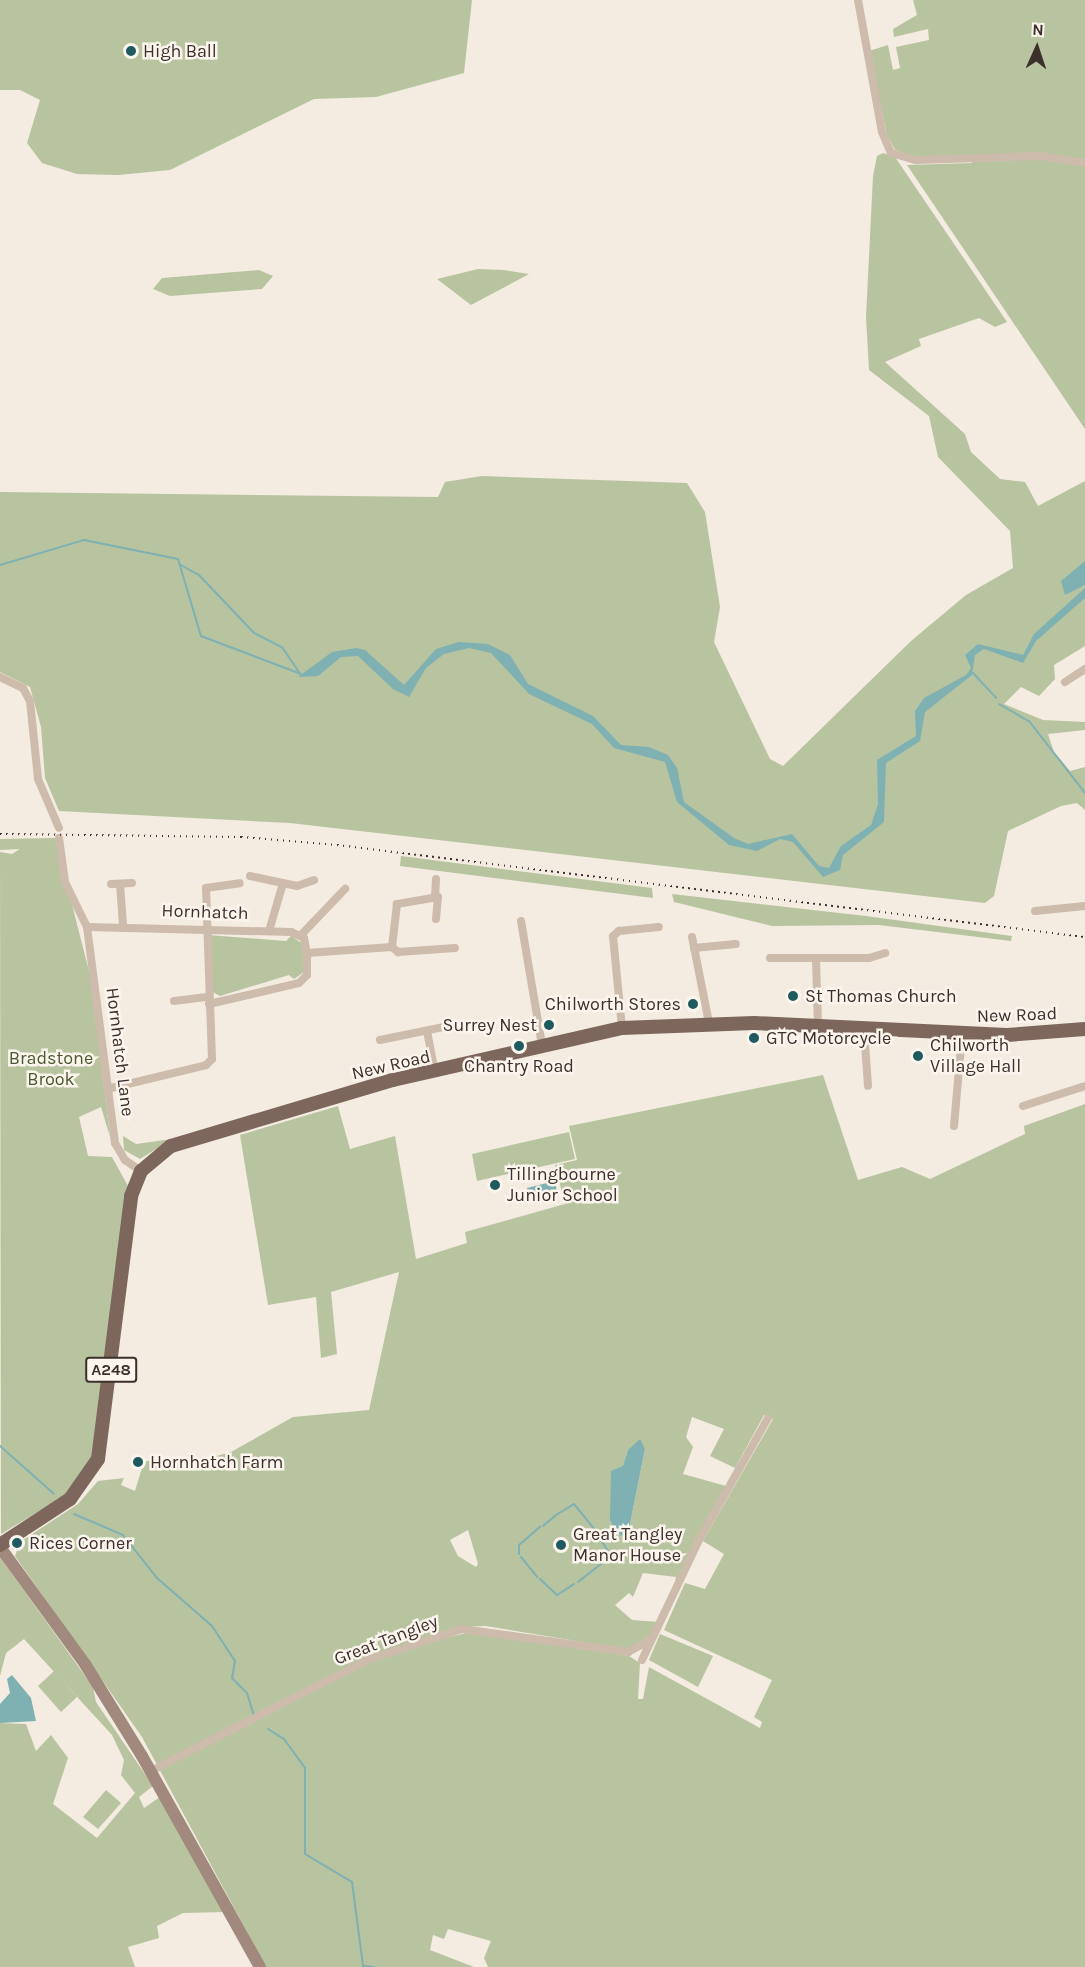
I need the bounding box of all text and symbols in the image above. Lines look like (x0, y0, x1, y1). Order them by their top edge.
north arrow (1007, 18, 1067, 78)
text: N (1032, 20, 1044, 39)
place label: High Ball (143, 40, 217, 62)
marker: High Ball (124, 44, 138, 58)
street label: Hornhatch (161, 900, 249, 924)
place label: St Thomas Church (805, 985, 957, 1007)
street label: Hornhatch Lane (101, 986, 139, 1118)
marker: St Thomas Church (786, 989, 800, 1003)
place label: Chilworth Stores (545, 993, 681, 1015)
marker: Chilworth Stores (686, 997, 700, 1011)
street label: New Road (976, 1003, 1058, 1027)
place label: Surrey Nest (443, 1014, 537, 1036)
marker: Surrey Nest (542, 1018, 556, 1032)
place label: GTC Motorcycle (766, 1027, 891, 1049)
marker: GTC Motorcycle (747, 1031, 761, 1045)
place label: Chilworth Village Hall (930, 1035, 1021, 1078)
marker: Chantry Road (512, 1039, 526, 1053)
street label: New Road (349, 1045, 433, 1085)
park label: Bradstone Brook (9, 1048, 93, 1090)
marker: Chilworth Village Hall (911, 1049, 925, 1063)
place label: Chantry Road (464, 1055, 574, 1077)
place label: Tillingbourne Junior School (507, 1164, 618, 1206)
marker: Tillingbourne Junior School (488, 1178, 502, 1192)
road number: A248 (84, 1357, 138, 1383)
place label: Hornhatch Farm (150, 1451, 283, 1473)
marker: Hornhatch Farm (131, 1455, 145, 1469)
place label: Great Tangley Manor House (573, 1524, 682, 1567)
place label: Rices Corner (29, 1532, 132, 1554)
marker: Rices Corner (10, 1536, 24, 1550)
marker: Great Tangley Manor House (554, 1538, 568, 1552)
street label: Great Tangley (331, 1610, 441, 1670)

